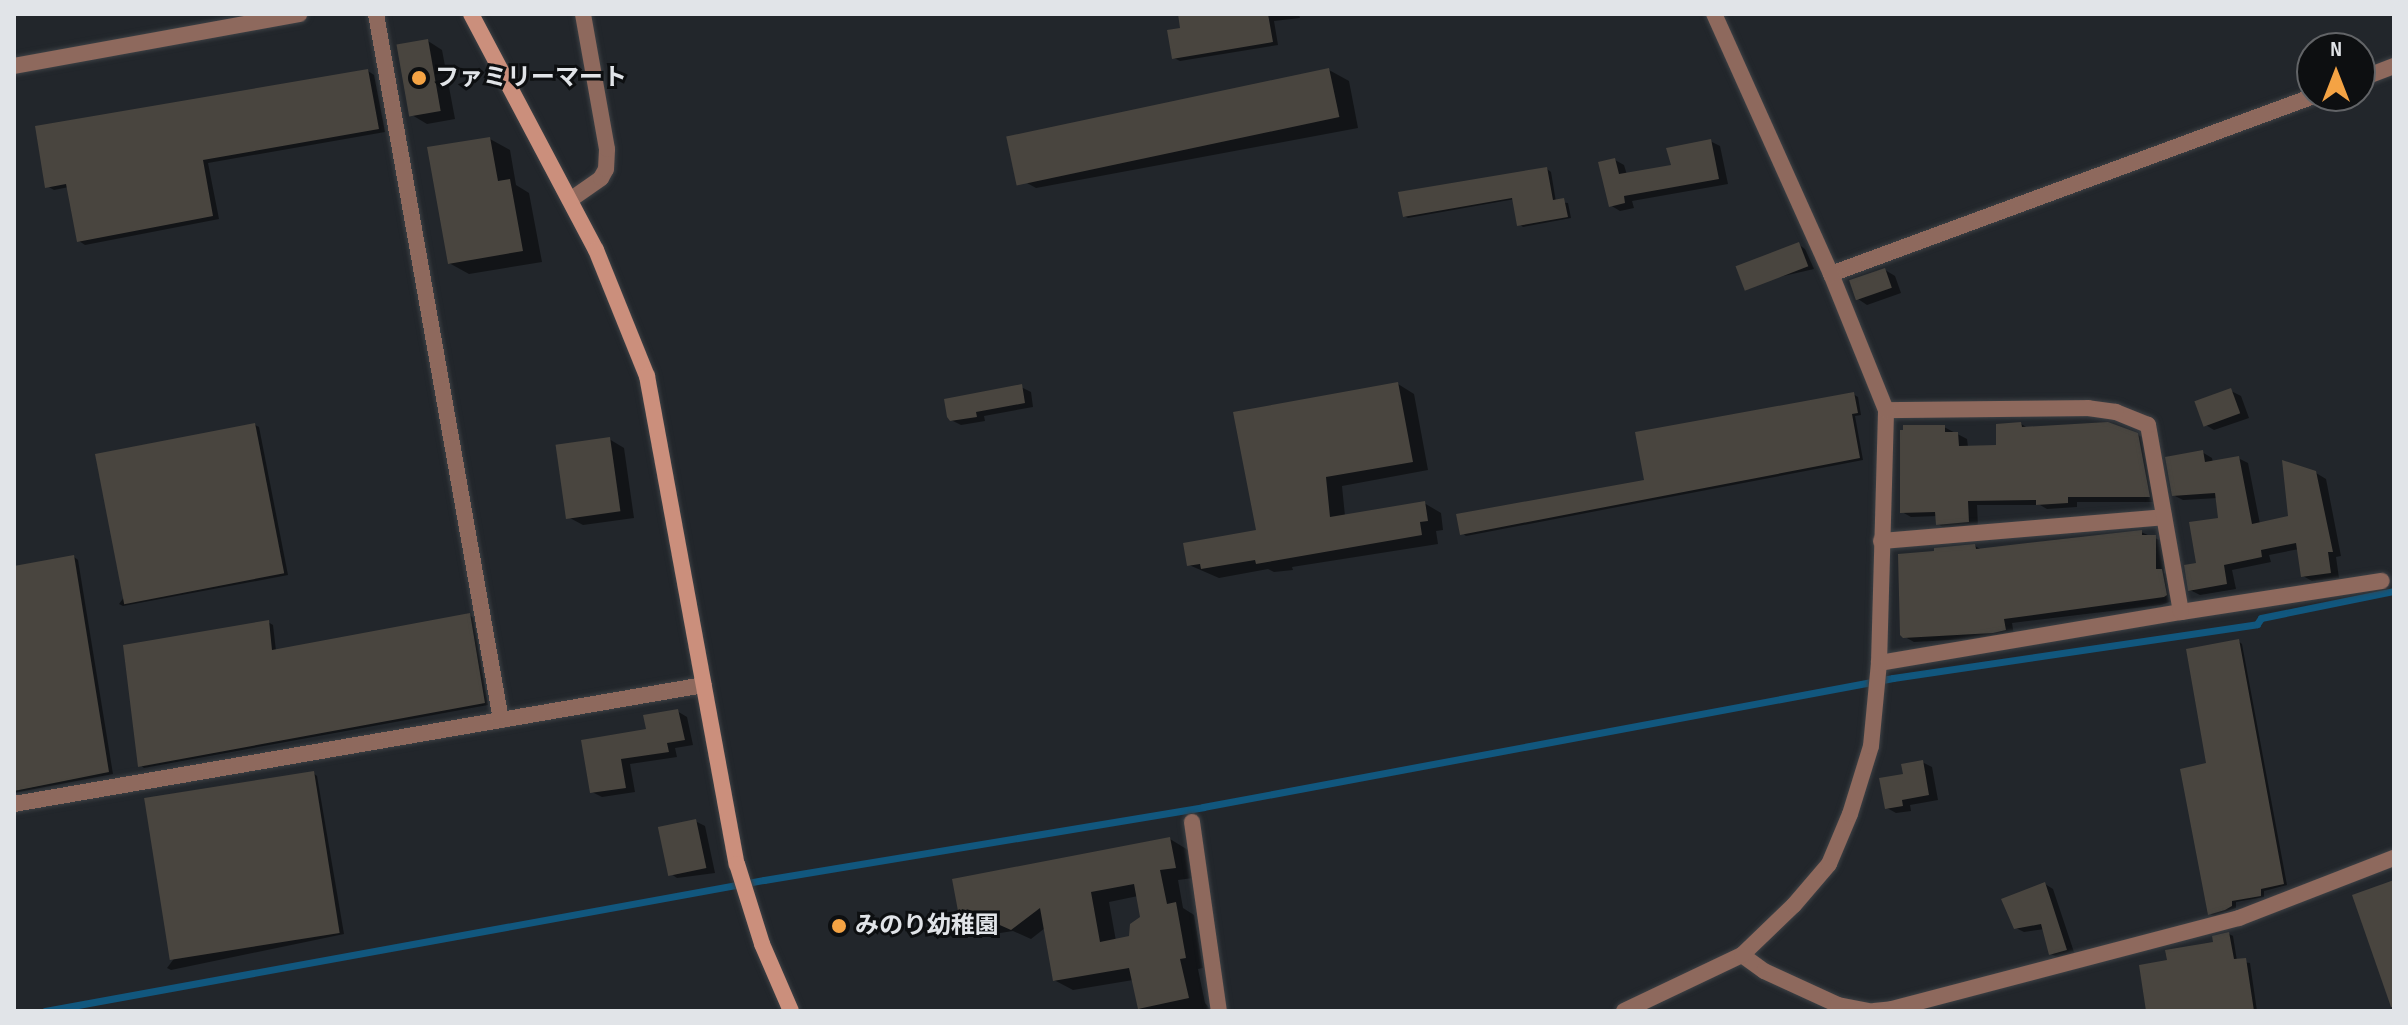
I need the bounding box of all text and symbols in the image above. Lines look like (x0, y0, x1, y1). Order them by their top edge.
north arrow (2296, 32, 2376, 112)
text: N (2330, 36, 2342, 63)
place label: ファミリーマート (435, 64, 627, 92)
marker: ファミリーマート (410, 69, 428, 87)
place label: みのり幼稚園 (855, 912, 999, 940)
marker: みのり幼稚園 (830, 917, 848, 935)

